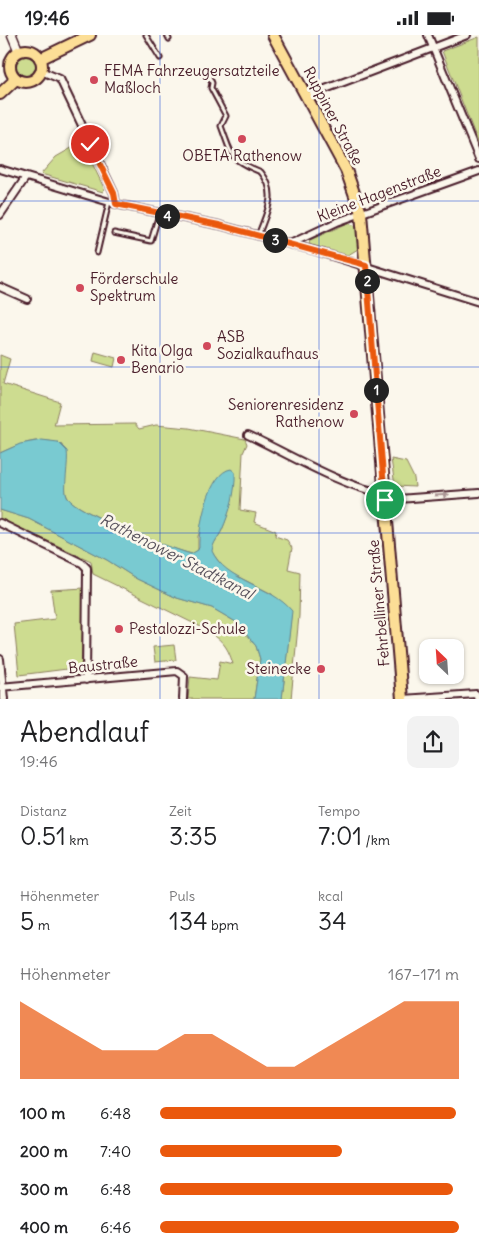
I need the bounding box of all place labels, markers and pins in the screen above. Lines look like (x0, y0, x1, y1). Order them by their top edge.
place label: FEMA Fahrzeugersatzteile Maßloch (104, 61, 279, 97)
marker: FEMA Fahrzeugersatzteile Maßloch (88, 74, 100, 86)
pin (69, 123, 111, 165)
marker: OBETA Rathenow (236, 133, 248, 145)
place label: OBETA Rathenow (182, 146, 302, 165)
pin: 4 (154, 203, 180, 229)
pin: 3 (262, 227, 288, 253)
place label: Förderschule Spektrum (90, 269, 178, 305)
pin: 2 (354, 269, 380, 293)
marker: Förderschule Spektrum (74, 282, 86, 294)
place label: ASB Sozialkaufhaus (217, 327, 319, 363)
marker: ASB Sozialkaufhaus (201, 340, 213, 352)
place label: Kita Olga Benario (131, 341, 193, 377)
marker: Kita Olga Benario (115, 354, 127, 366)
pin: 1 (364, 377, 388, 403)
place label: Seniorenresidenz Rathenow (228, 395, 344, 431)
marker: Seniorenresidenz Rathenow (348, 408, 360, 420)
pin (364, 479, 406, 521)
place label: Pestalozzi-Schule (129, 619, 246, 638)
marker: Pestalozzi-Schule (113, 623, 125, 635)
place label: Steinecke (247, 659, 311, 678)
marker: Steinecke (315, 663, 327, 675)

